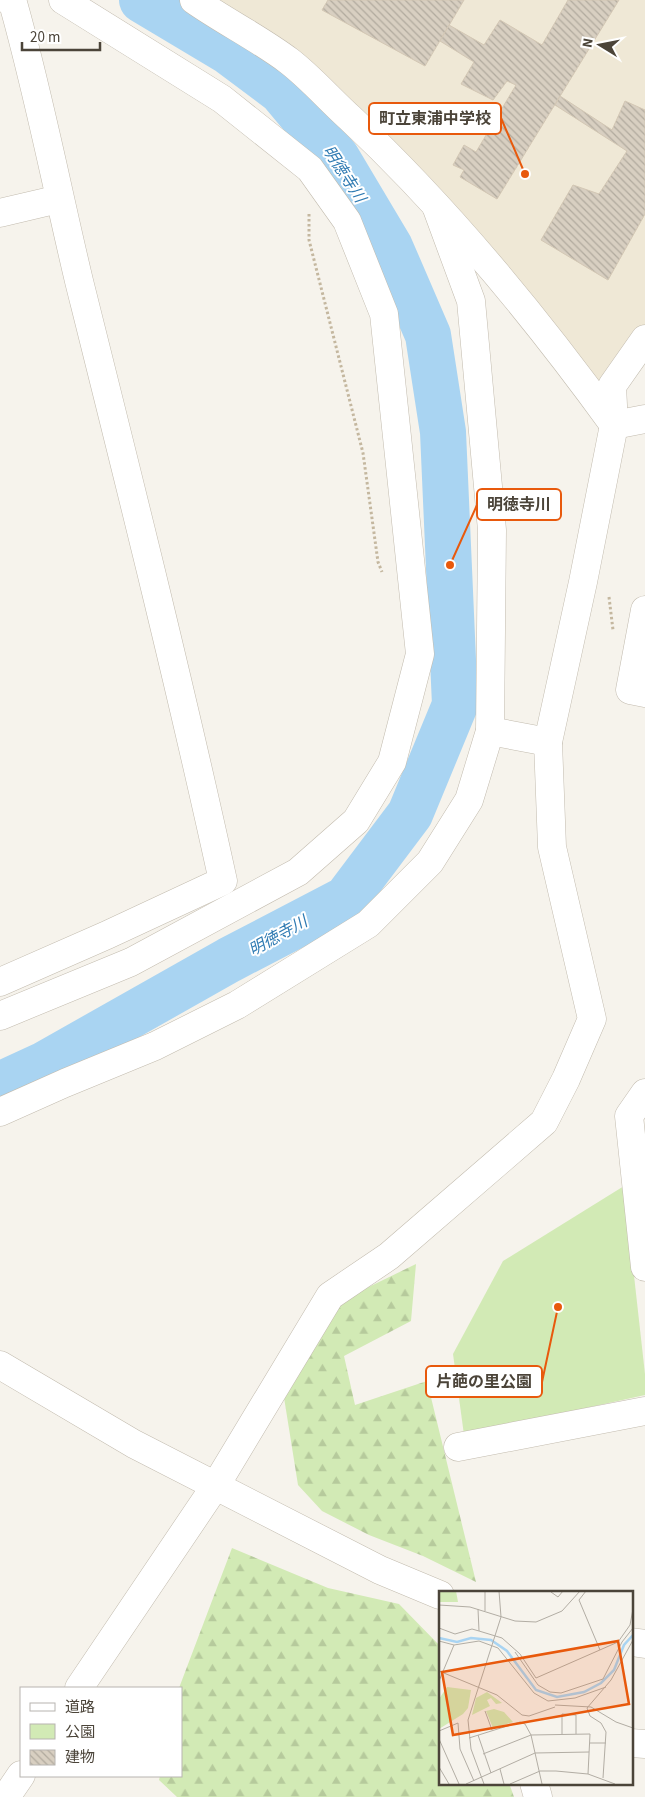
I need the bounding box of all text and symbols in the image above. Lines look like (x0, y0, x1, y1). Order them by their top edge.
scale bar (22, 20, 100, 52)
north arrow (575, 20, 625, 70)
text: 20 m (30, 27, 60, 48)
text: N (578, 37, 599, 49)
callout: 町立東浦中学校 (369, 103, 501, 134)
text: 町立東浦中学校 (379, 108, 491, 130)
water label: 明徳寺川 (317, 141, 372, 208)
callout: 明徳寺川 (477, 489, 561, 520)
text: 明徳寺川 (487, 494, 551, 516)
water label: 明徳寺川 (245, 910, 313, 961)
callout: 片葩の里公園 (426, 1366, 542, 1397)
text: 片葩の里公園 (436, 1371, 532, 1393)
inset map (439, 1591, 632, 1784)
legend (20, 1687, 182, 1777)
text: 道路 (65, 1697, 95, 1718)
text: 公園 (65, 1722, 95, 1743)
text: 建物 (65, 1747, 95, 1768)

